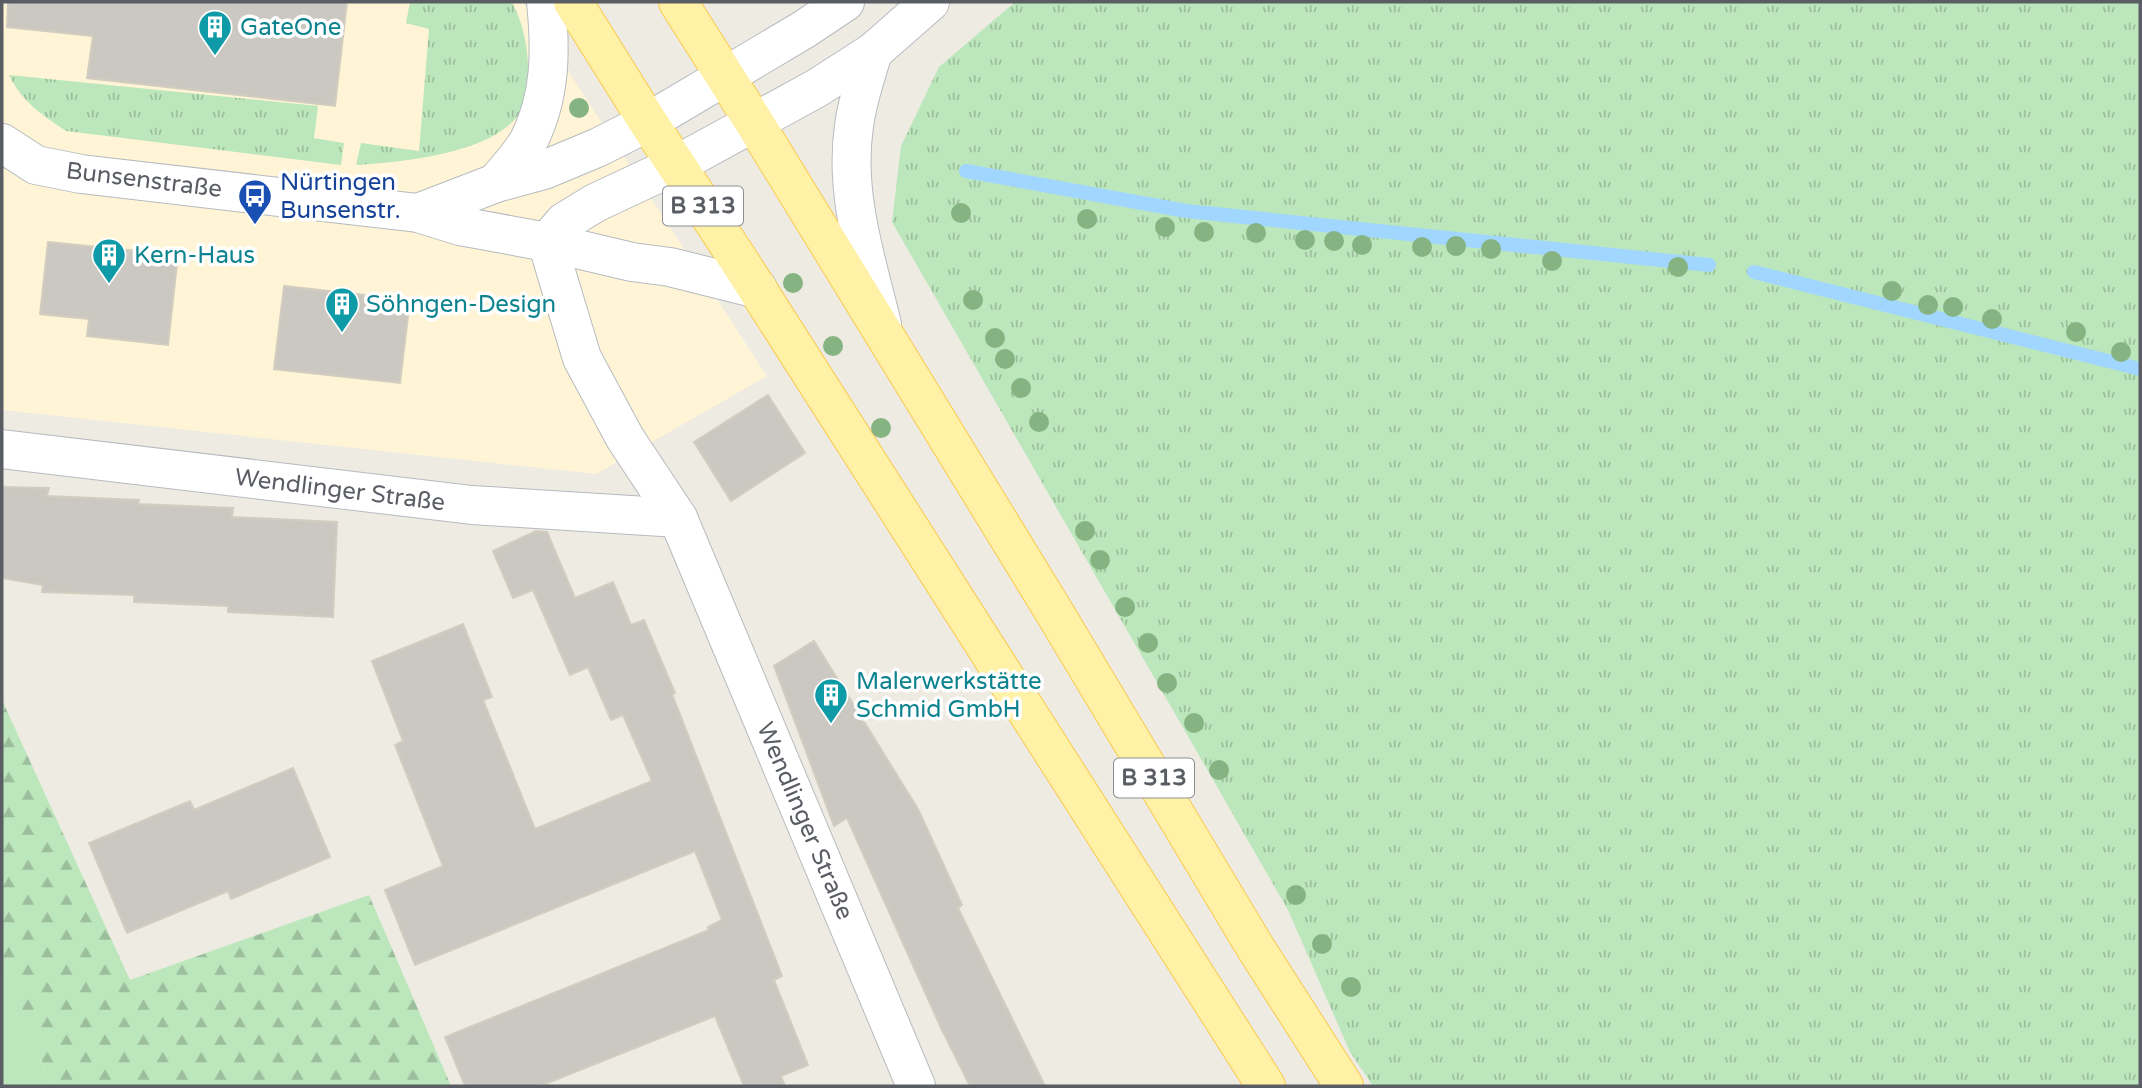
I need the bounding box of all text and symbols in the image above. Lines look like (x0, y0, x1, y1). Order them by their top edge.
building icon: GateOne (196, 8, 234, 57)
place label: GateOne (240, 13, 341, 42)
street label: Bunsenstraße (64, 156, 224, 204)
place label: Nürtingen Bunsenstr. (280, 168, 401, 225)
bus stop icon: Nürtingen Bunsenstr. (236, 177, 274, 226)
road number: B 313 (663, 186, 743, 226)
building icon: Kern-Haus (90, 236, 128, 285)
place label: Kern-Haus (134, 241, 255, 270)
building icon: Söhngen-Design (323, 285, 361, 334)
place label: Söhngen-Design (366, 290, 556, 319)
street label: Wendlinger Straße (233, 463, 447, 517)
place label: Malerwerkstätte Schmid GmbH (856, 667, 1042, 724)
building icon: Malerwerkstätte Schmid GmbH (812, 676, 850, 725)
street label: Wendlinger Straße (750, 718, 860, 924)
road number: B 313 (1114, 758, 1194, 798)

